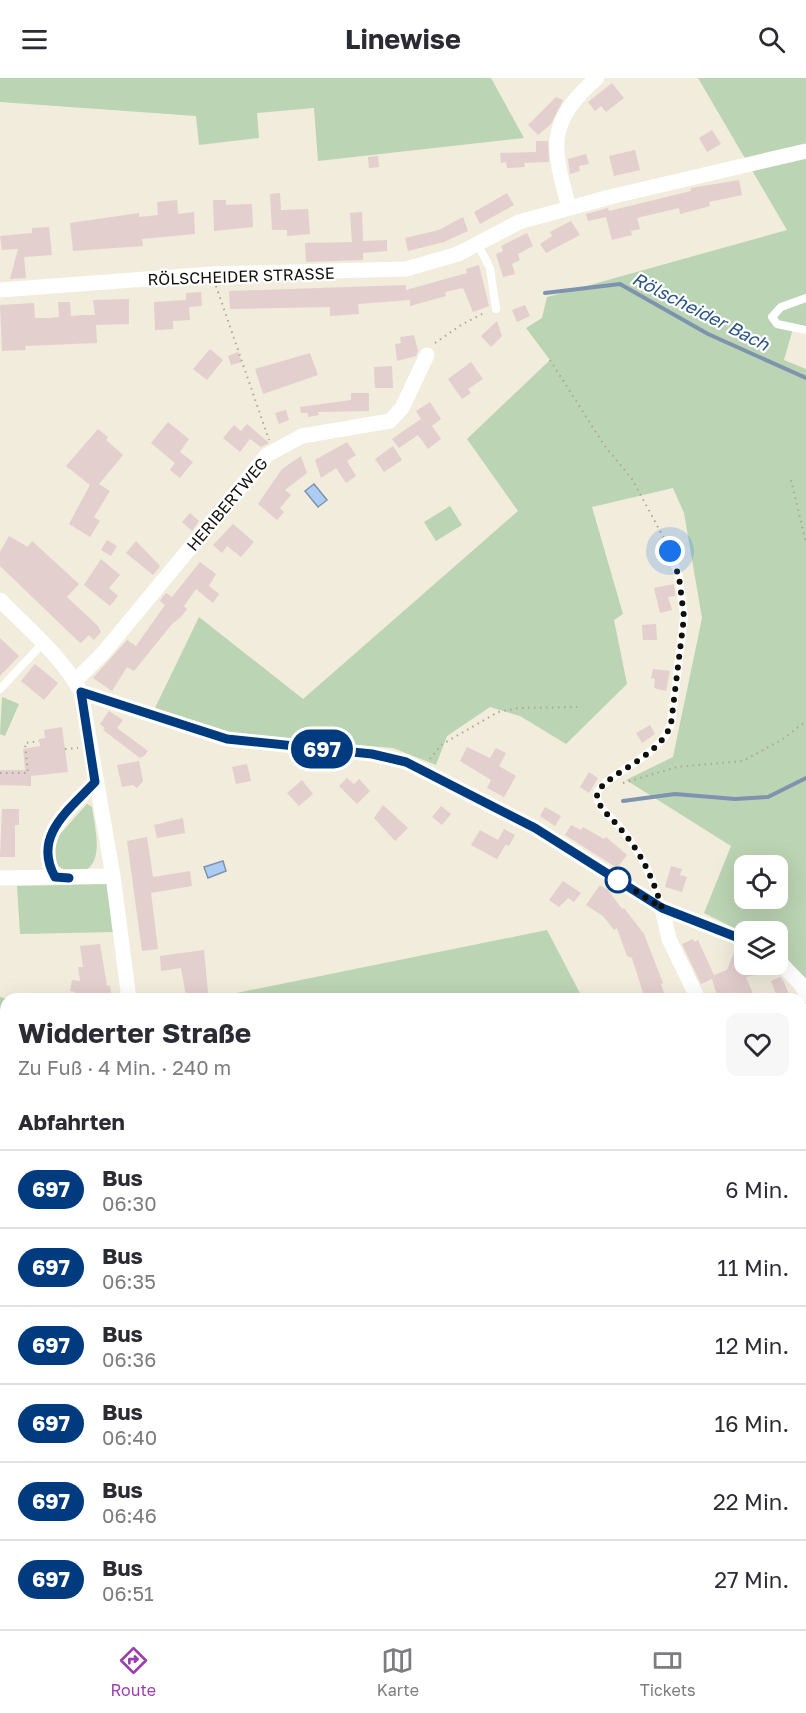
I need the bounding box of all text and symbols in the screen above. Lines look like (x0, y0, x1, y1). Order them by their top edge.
icon: menu (18, 23, 51, 56)
text: Linewise (345, 23, 461, 55)
icon: search (755, 23, 788, 56)
street label: RÖLSCHEIDER STRASSE (147, 263, 335, 289)
water label: Rölscheider Bach (629, 267, 774, 355)
street label: HERIBERTWEG (182, 453, 272, 555)
your location (655, 536, 685, 566)
line badge: 697 (288, 730, 356, 768)
text: 697 (303, 736, 341, 762)
map controls (734, 855, 788, 975)
button: locate (734, 855, 788, 909)
unlabelled marker (605, 867, 631, 893)
button: layers (734, 921, 788, 975)
button: heart (726, 1013, 789, 1076)
text: Widderter Straße (18, 1016, 251, 1049)
text: Zu Fuß · 4 Min. · 240 m (18, 1055, 231, 1079)
text: Abfahrten (18, 1108, 125, 1135)
text: Bus (102, 1164, 143, 1191)
text: 697 (32, 1176, 70, 1202)
text: 6 Min. (725, 1176, 789, 1203)
text: 06:30 (102, 1191, 157, 1215)
text: Bus (102, 1242, 143, 1269)
text: 697 (32, 1254, 70, 1280)
text: 11 Min. (717, 1254, 789, 1281)
text: 06:35 (102, 1269, 156, 1293)
text: Bus (102, 1320, 143, 1347)
text: 697 (32, 1332, 70, 1358)
text: 12 Min. (715, 1332, 789, 1359)
text: 06:36 (102, 1347, 156, 1371)
text: Bus (102, 1398, 143, 1425)
text: 697 (32, 1410, 70, 1436)
text: 16 Min. (715, 1410, 789, 1437)
text: 06:40 (102, 1425, 157, 1449)
text: Bus (102, 1476, 143, 1503)
text: 697 (32, 1488, 70, 1514)
text: 22 Min. (713, 1488, 789, 1515)
text: 06:46 (102, 1503, 157, 1527)
text: Bus (102, 1554, 143, 1581)
text: 697 (32, 1566, 70, 1592)
text: 27 Min. (714, 1566, 789, 1593)
text: 06:51 (102, 1581, 154, 1605)
tab: Route (110, 1644, 156, 1700)
tab: Karte (377, 1644, 419, 1700)
tab: Tickets (640, 1644, 696, 1700)

